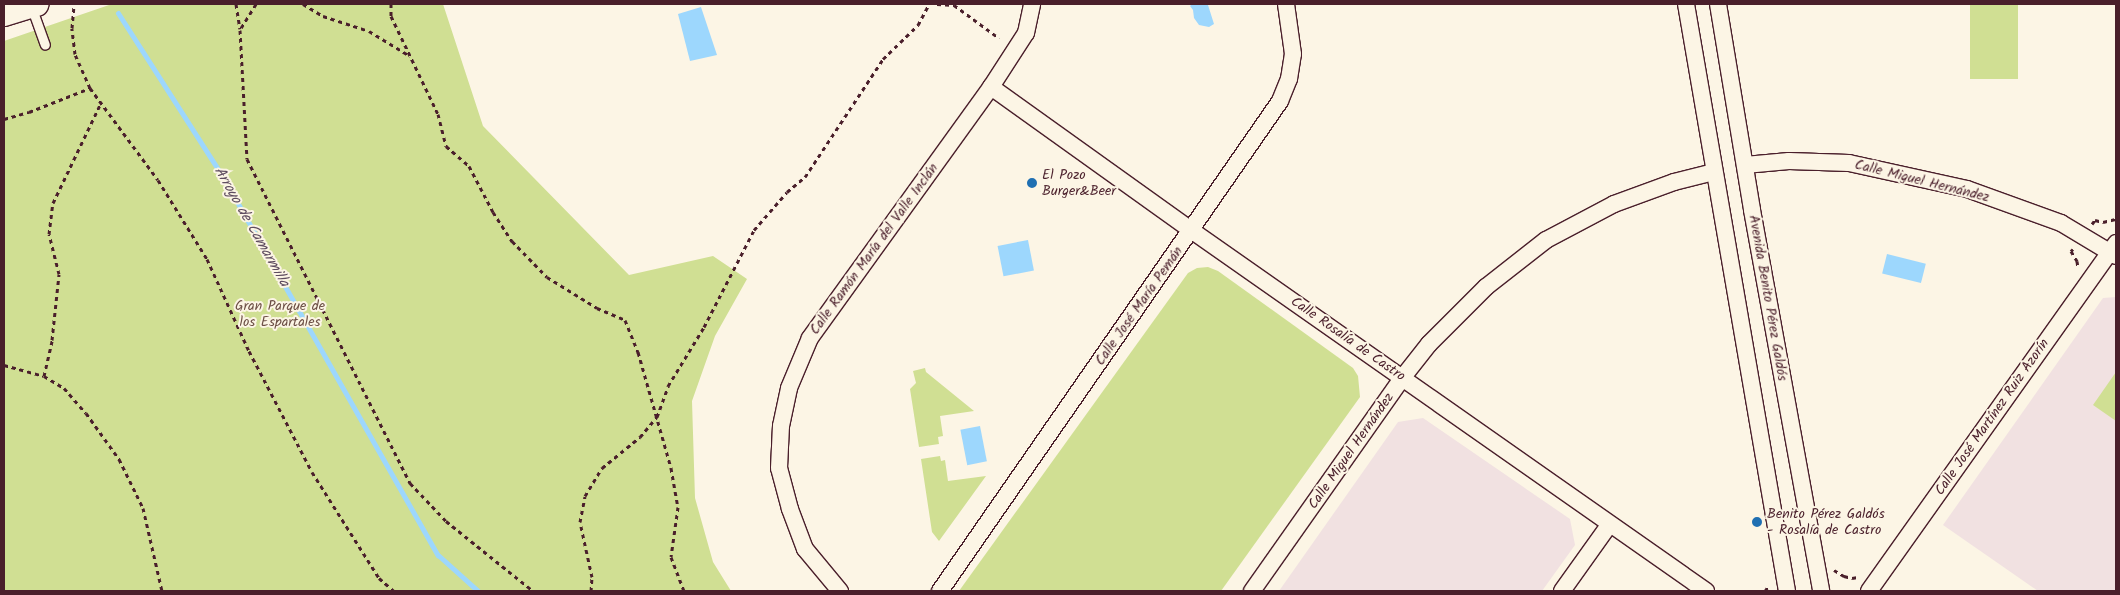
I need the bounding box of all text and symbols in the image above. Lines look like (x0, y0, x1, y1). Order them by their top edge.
street label: Calle Miguel Hernández (1853, 156, 1991, 206)
street label: Calle Ramón María del Valle Inclán (806, 160, 942, 338)
water label: Arroyo de Camarmilla (209, 164, 293, 290)
place label: El Pozo Burger&Beer (1042, 167, 1116, 200)
marker: El Pozo Burger&Beer (1026, 177, 1038, 189)
street label: Avenida Benito Pérez Galdós (1745, 214, 1791, 382)
street label: Calle José María Pemán (1092, 243, 1186, 369)
street label: Calle Rosalía de Castro (1288, 293, 1408, 385)
park label: Gran Parque de los Espartales (235, 298, 325, 331)
street label: Calle José Martínez Ruiz Azorín (1931, 335, 2053, 499)
street label: Calle Miguel Hernández (1305, 390, 1397, 512)
place label: Benito Pérez Galdós - Rosalía de Castro (1767, 506, 1885, 538)
marker: Benito Pérez Galdós - Rosalía de Castro (1751, 516, 1763, 528)

